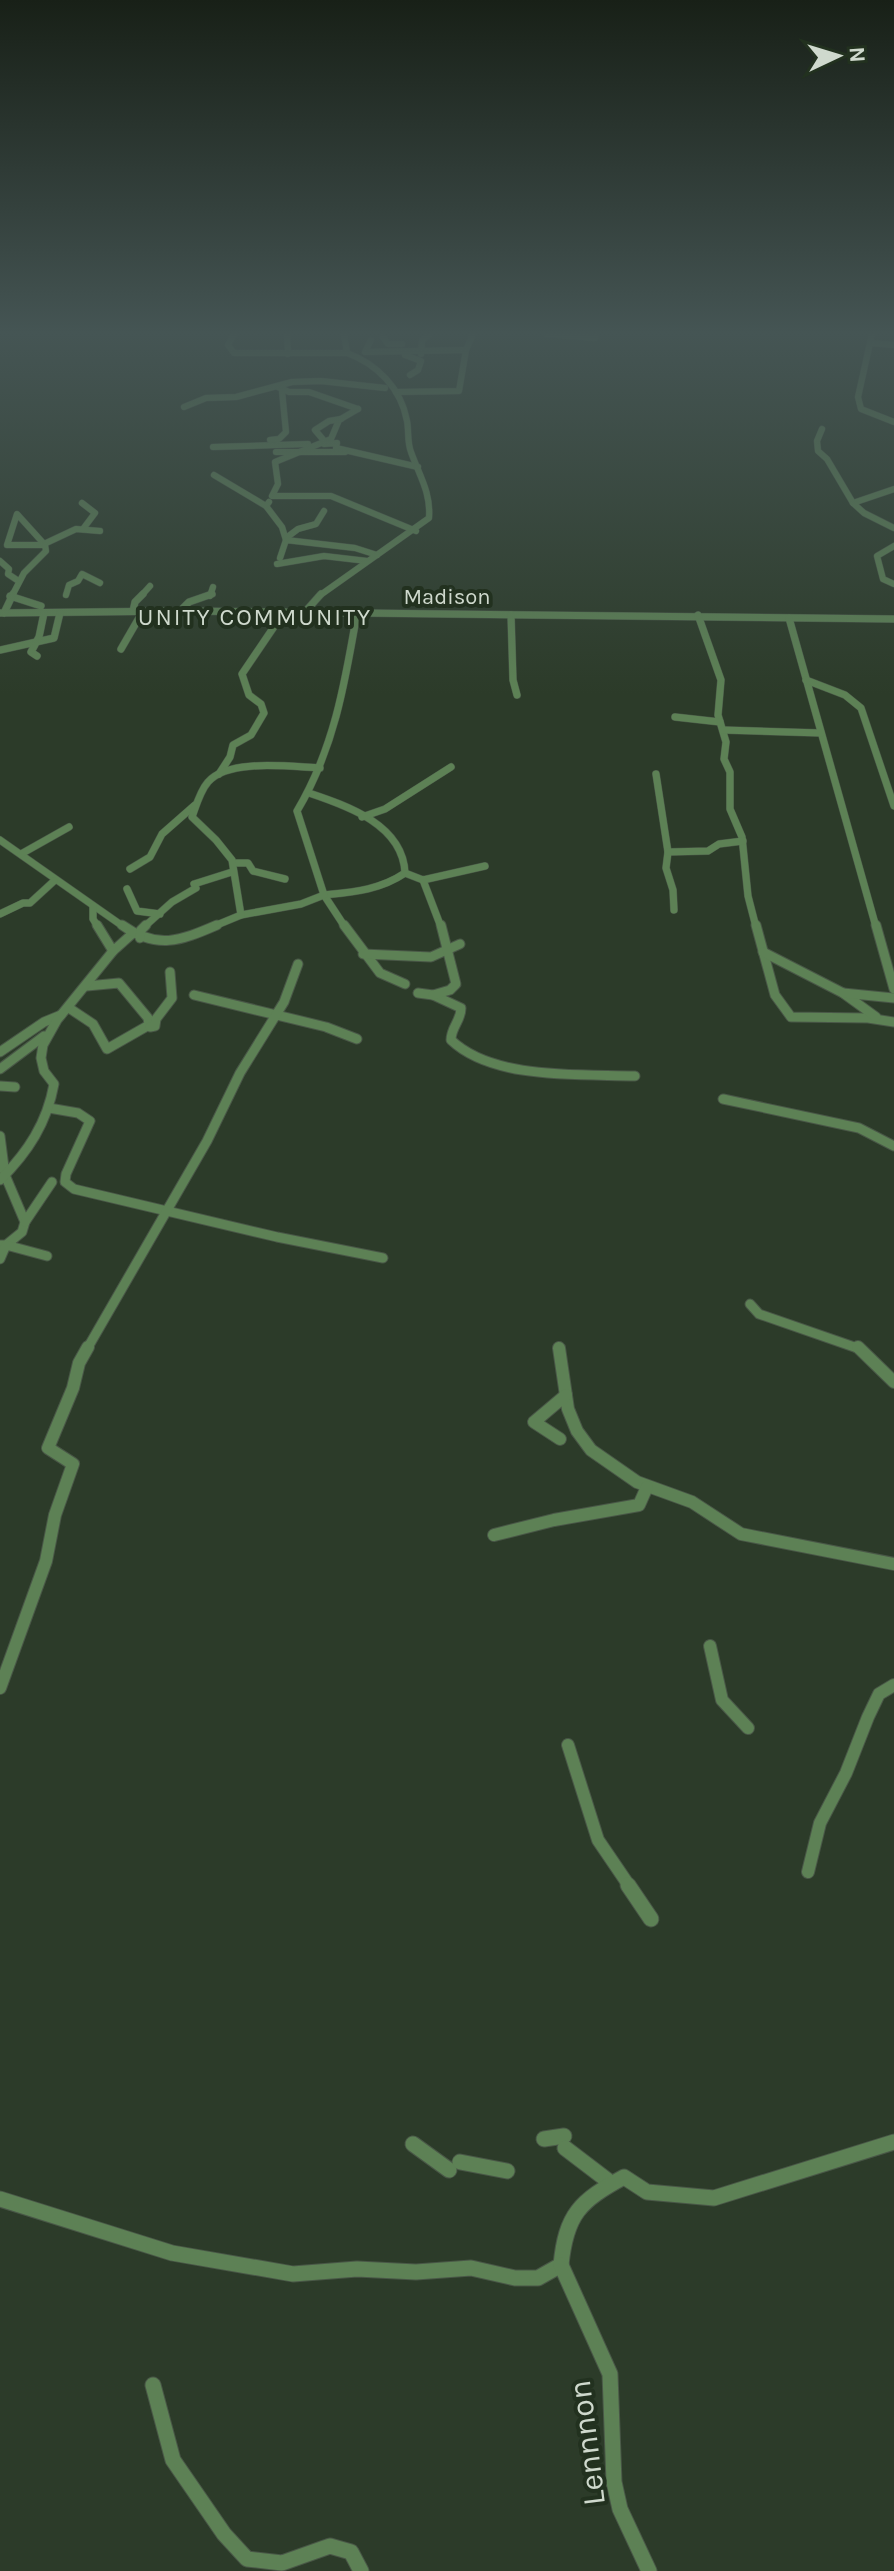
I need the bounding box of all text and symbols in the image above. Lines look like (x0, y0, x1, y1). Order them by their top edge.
north arrow (798, 16, 878, 96)
text: N (843, 46, 870, 63)
street label: Madison (403, 584, 491, 610)
district label: UNITY COMMUNITY (138, 603, 372, 631)
street label: Lennnon (561, 2378, 613, 2508)

